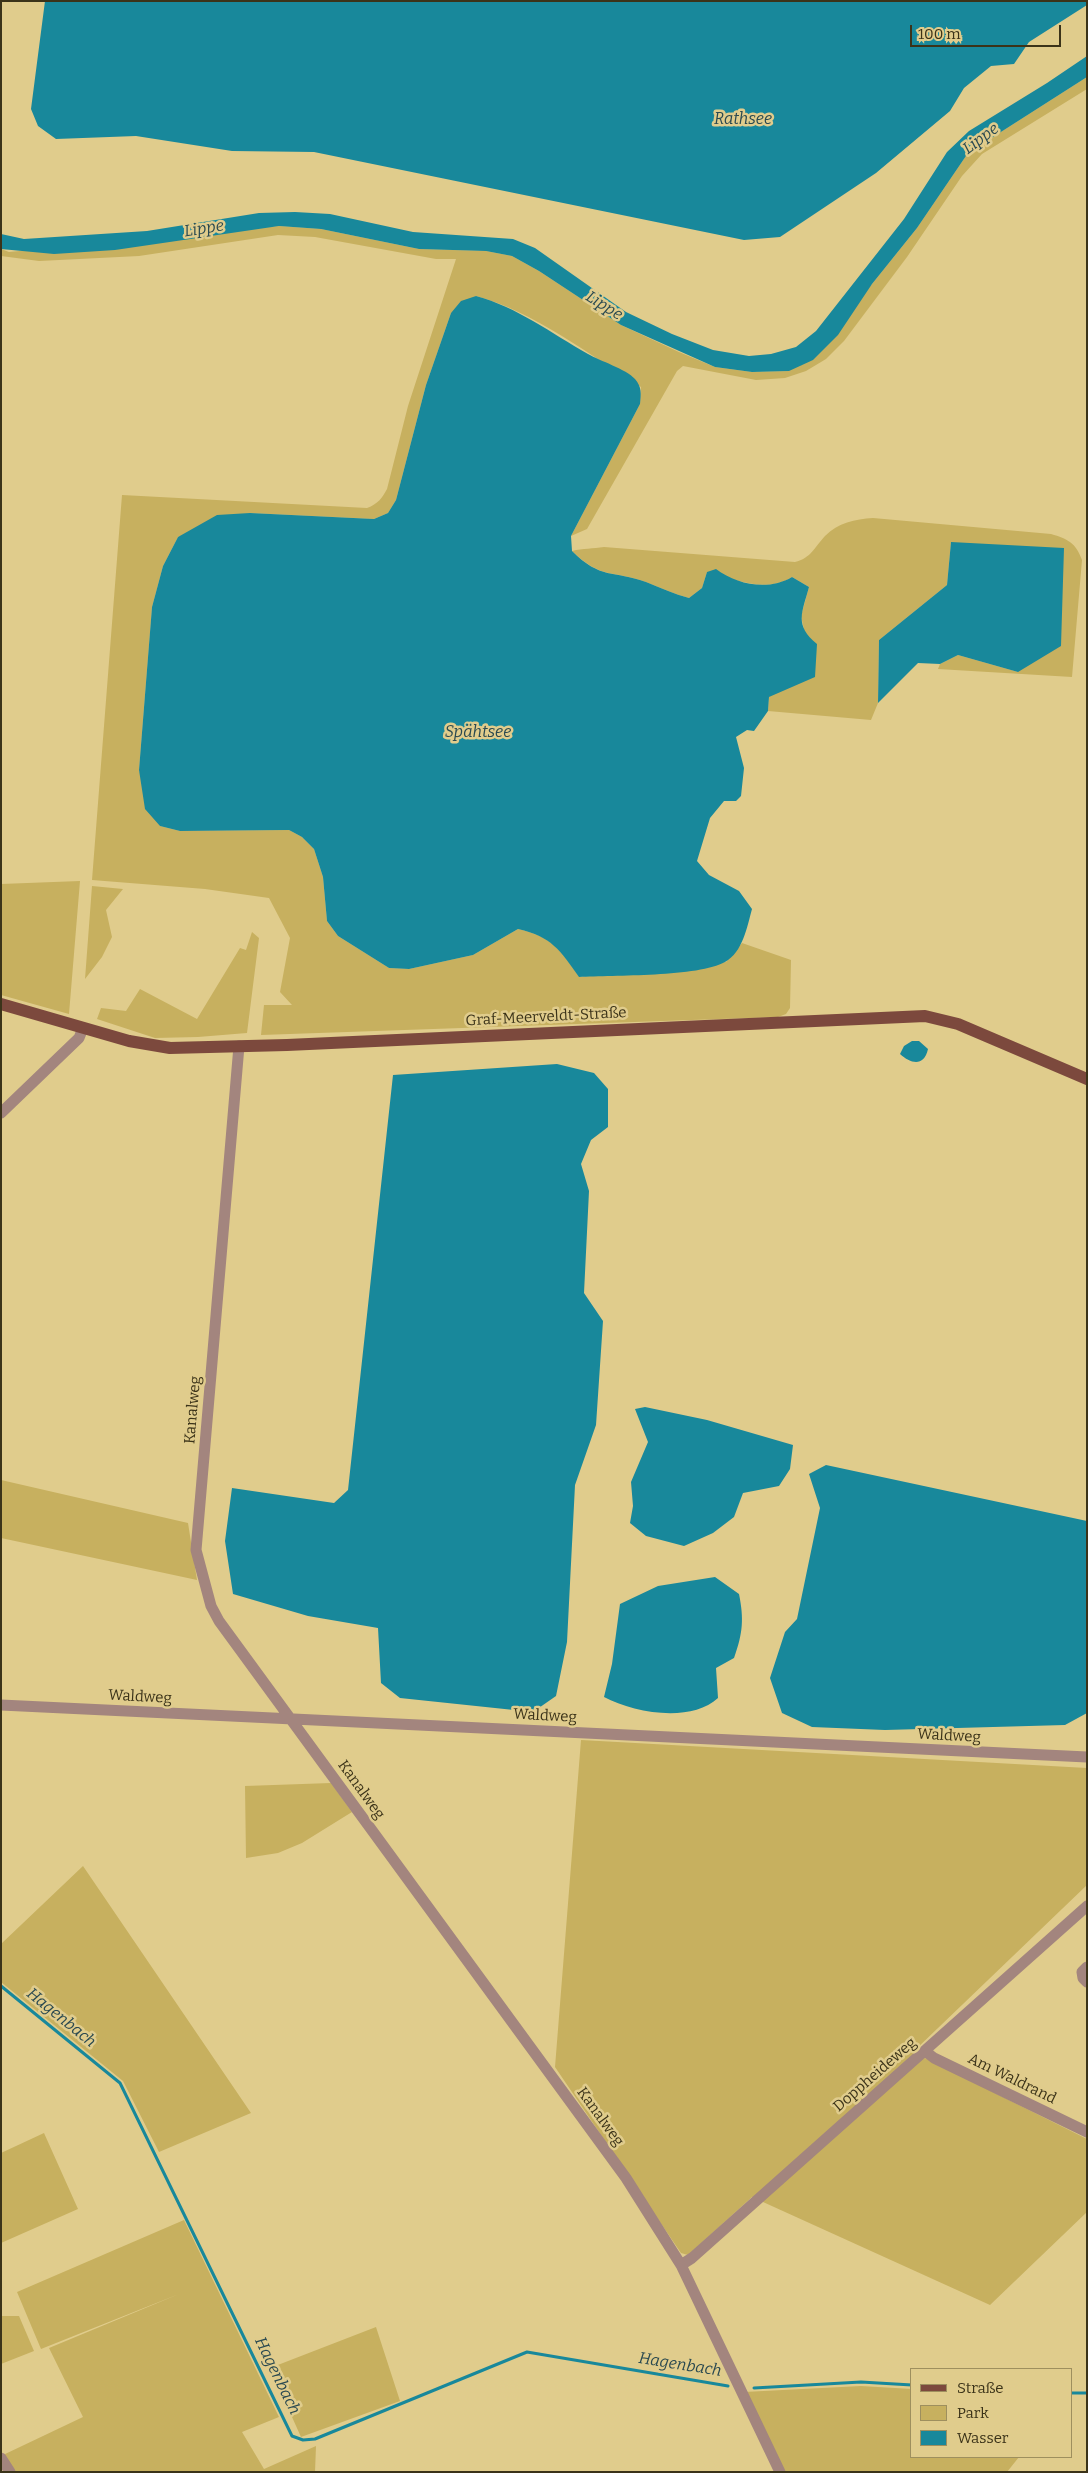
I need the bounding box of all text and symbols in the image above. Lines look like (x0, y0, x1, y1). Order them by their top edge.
scale bar (913, 15, 1064, 47)
text: 100 m (918, 25, 961, 43)
water label: Rathsee (714, 110, 772, 130)
water label: Lippe (959, 119, 1003, 159)
water label: Lippe (183, 216, 225, 242)
water label: Lippe (582, 287, 626, 325)
water label: Spähtsee (445, 723, 511, 743)
street label: Graf-Meerveldt-Straße (465, 1004, 627, 1030)
street label: Kanalweg (181, 1375, 205, 1445)
street label: Waldweg (108, 1686, 172, 1708)
street label: Waldweg (513, 1705, 577, 1727)
street label: Waldweg (917, 1725, 981, 1747)
street label: Kanalweg (334, 1757, 388, 1823)
water label: Hagenbach (22, 1984, 100, 2052)
street label: Doppheideweg (830, 2034, 920, 2116)
street label: Am Waldrand (965, 2050, 1059, 2108)
street label: Kanalweg (573, 2084, 627, 2150)
water label: Hagenbach (250, 2334, 304, 2418)
water label: Hagenbach (637, 2349, 723, 2381)
legend (910, 2368, 1073, 2458)
text: Straße (957, 2379, 1003, 2397)
text: Park (957, 2404, 989, 2422)
text: Wasser (957, 2429, 1008, 2447)

